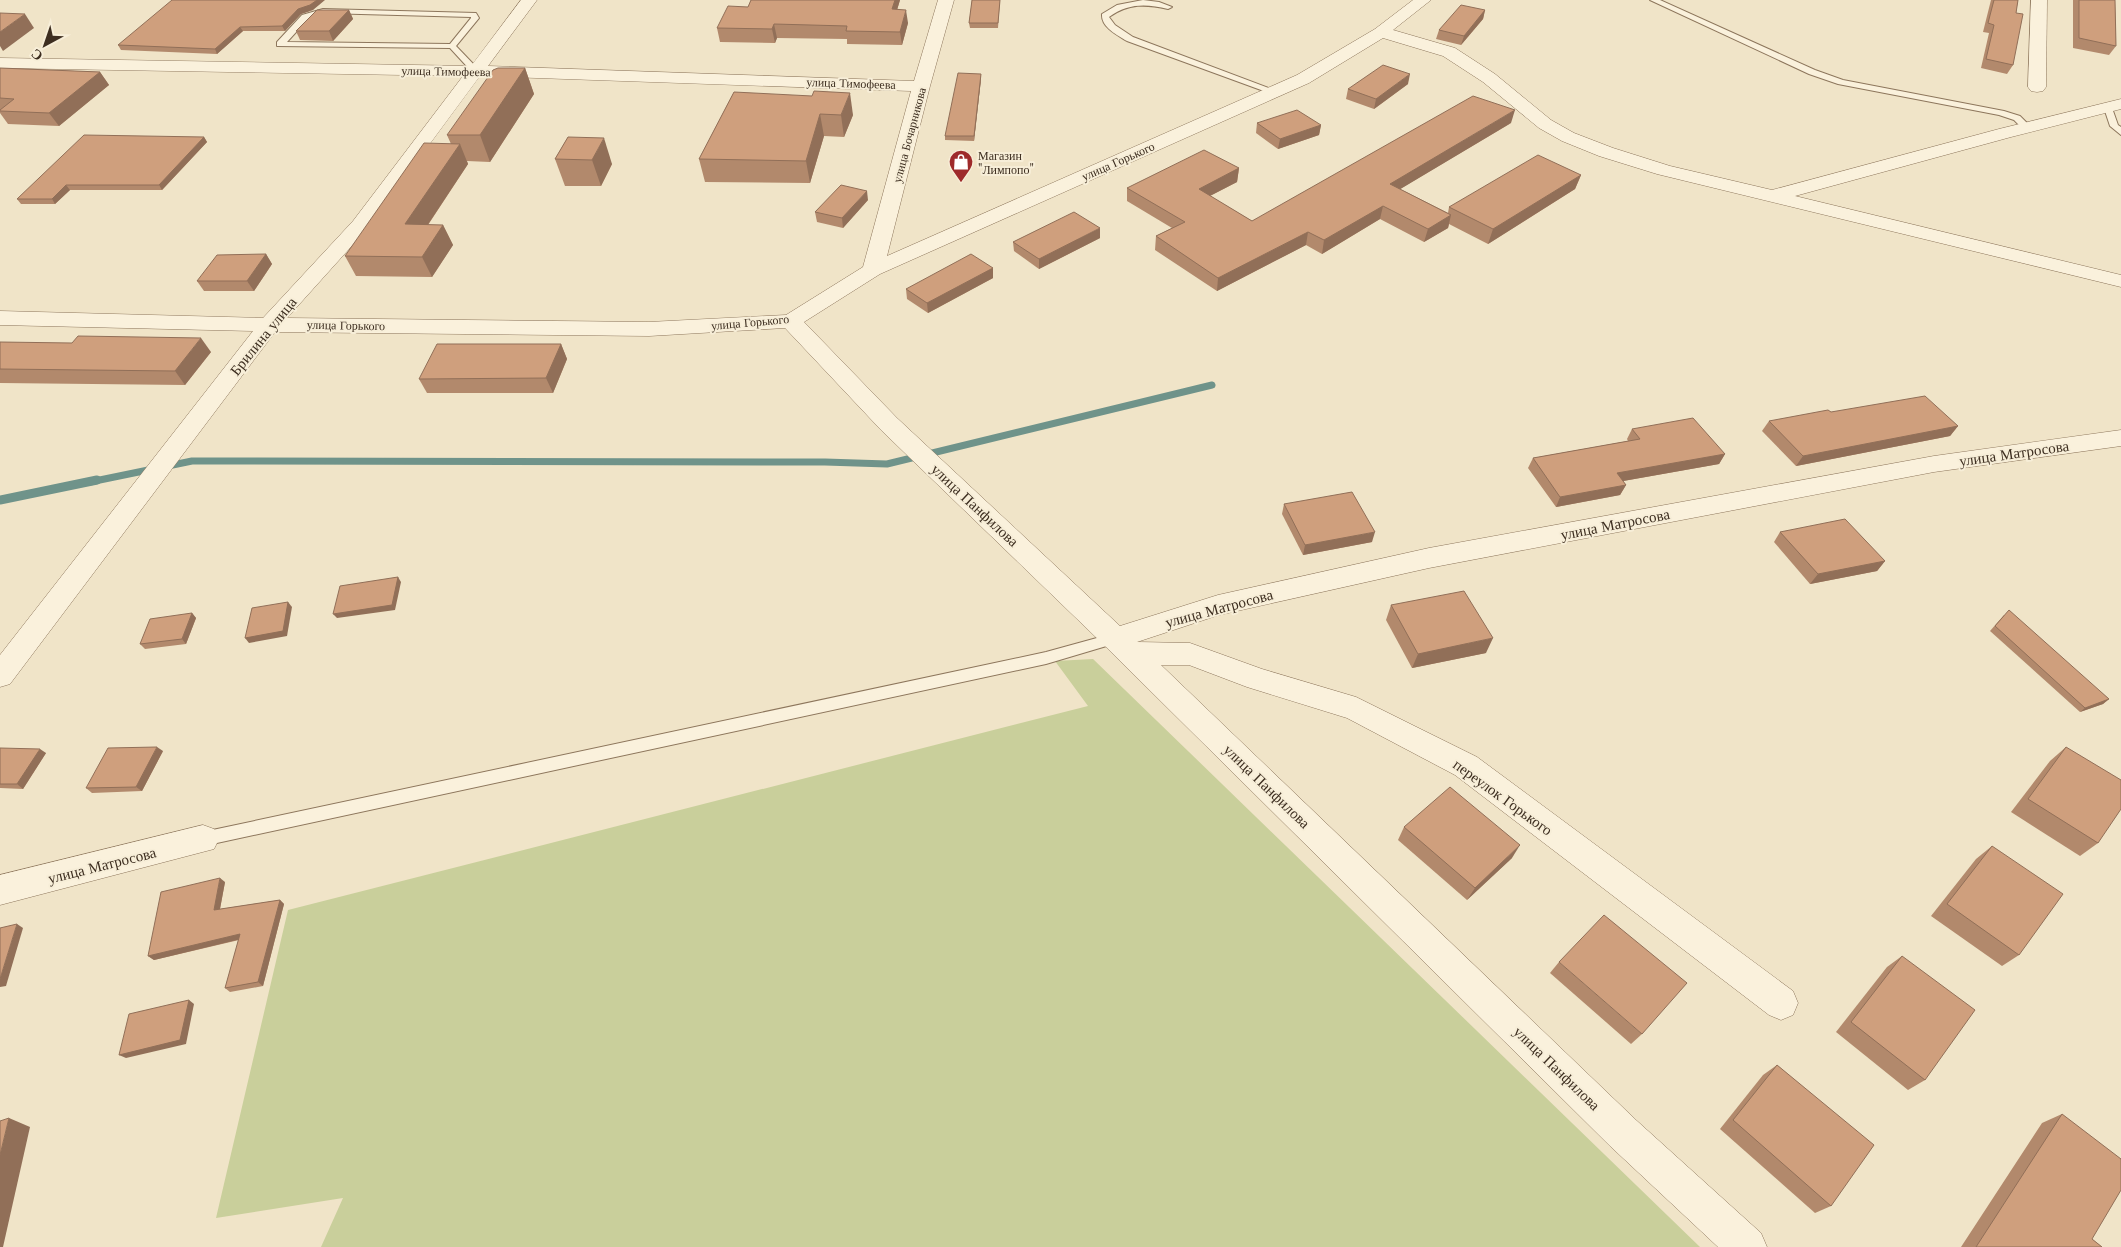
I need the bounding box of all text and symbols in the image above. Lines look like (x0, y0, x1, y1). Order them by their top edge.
north arrow (20, 20, 70, 70)
text: С (27, 45, 46, 65)
street label: улица Тимофеева (401, 63, 491, 79)
street label: улица Тимофеева (806, 74, 897, 92)
street label: улица Бочарникова (889, 85, 929, 184)
street label: улица Горького (1079, 138, 1157, 184)
place label: Магазин "Лимпопо" (978, 148, 1034, 177)
shop icon: Магазин "Лимпопо" (948, 149, 974, 183)
street label: Брилина улица (226, 293, 301, 379)
street label: улица Горького (710, 311, 790, 333)
street label: улица Горького (307, 317, 385, 333)
street label: улица Матросова (1958, 436, 2071, 470)
street label: улица Панфилова (927, 459, 1023, 551)
street label: улица Матросова (1559, 504, 1672, 544)
street label: улица Матросова (1163, 584, 1275, 632)
street label: улица Панфилова (1220, 740, 1315, 832)
street label: переулок Горького (1450, 755, 1556, 839)
street label: улица Матросова (46, 842, 158, 888)
street label: улица Панфилова (1510, 1022, 1605, 1114)

